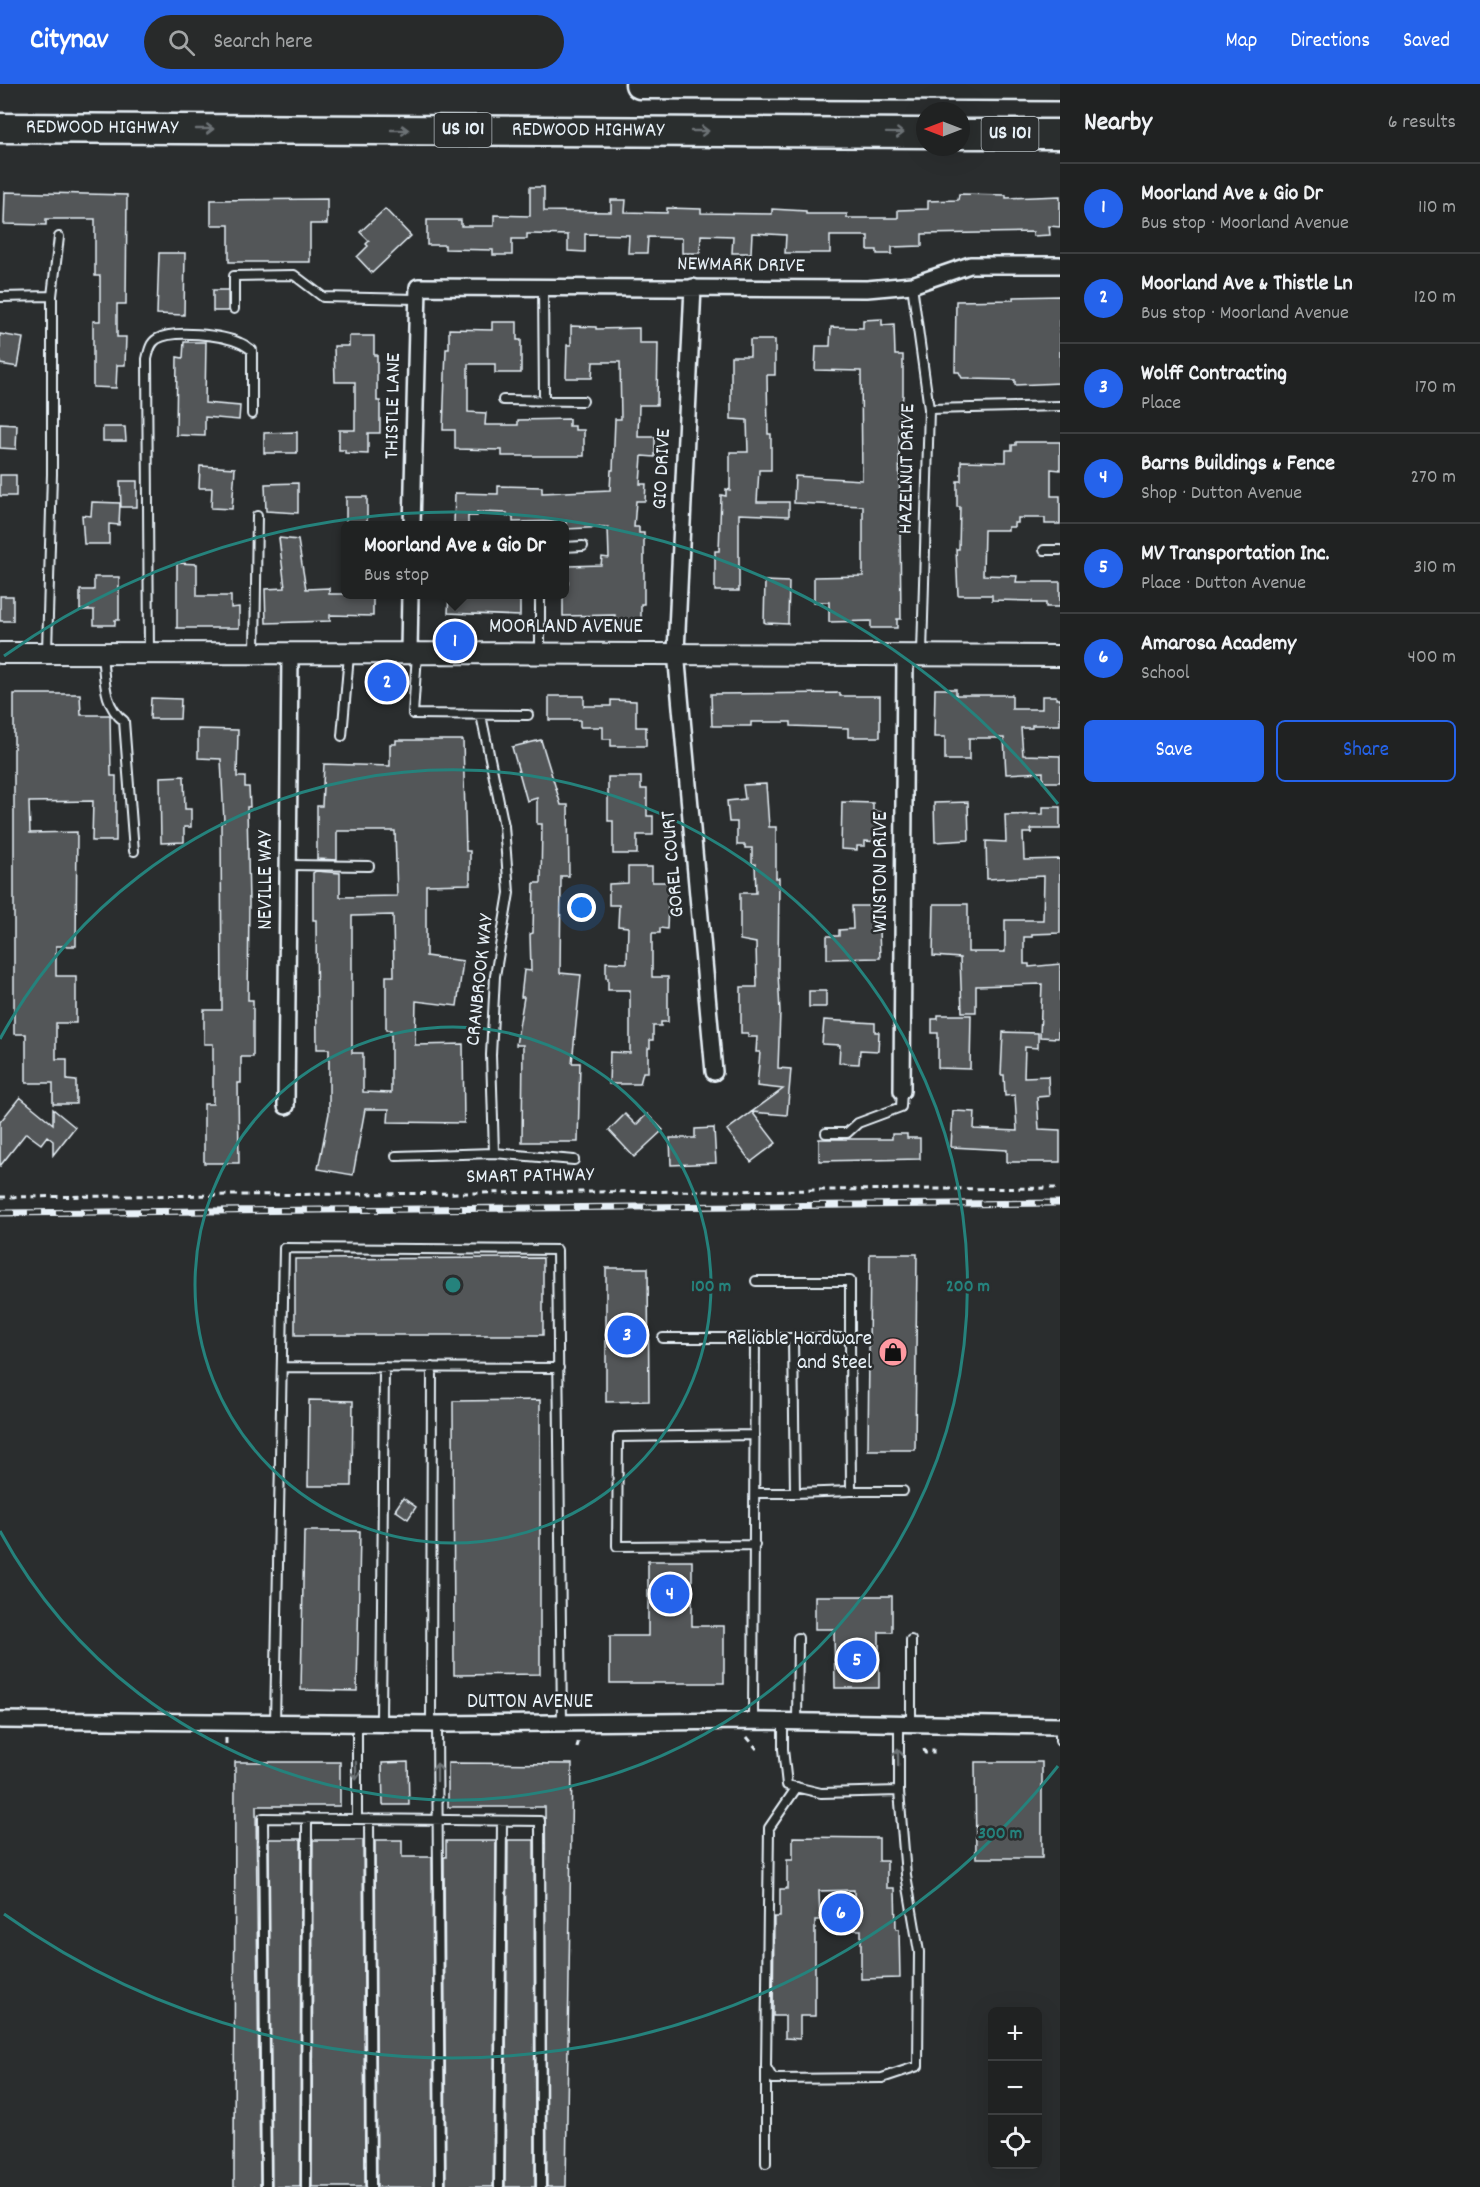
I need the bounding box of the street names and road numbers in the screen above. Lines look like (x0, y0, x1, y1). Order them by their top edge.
street label: REDWOOD HIGHWAY (26, 113, 180, 144)
road number: US 101 (434, 113, 492, 147)
street label: REDWOOD HIGHWAY (512, 116, 666, 147)
road number: US 101 (982, 117, 1038, 151)
street label: NEWMARK DRIVE (677, 250, 806, 282)
street label: THISTLE LANE (378, 352, 410, 459)
street label: HAZELNUT DRIVE (892, 403, 924, 535)
street label: GIO DRIVE (646, 427, 680, 510)
street label: MOORLAND AVENUE (489, 613, 643, 643)
street label: GOREL COURT (654, 809, 694, 919)
street label: WINSTON DRIVE (867, 811, 897, 933)
street label: NEVILLE WAY (252, 829, 282, 930)
street label: CRANBROOK WAY (459, 911, 503, 1047)
street label: SMART PATHWAY (466, 1161, 595, 1193)
street label: DUTTON AVENUE (467, 1688, 594, 1718)

